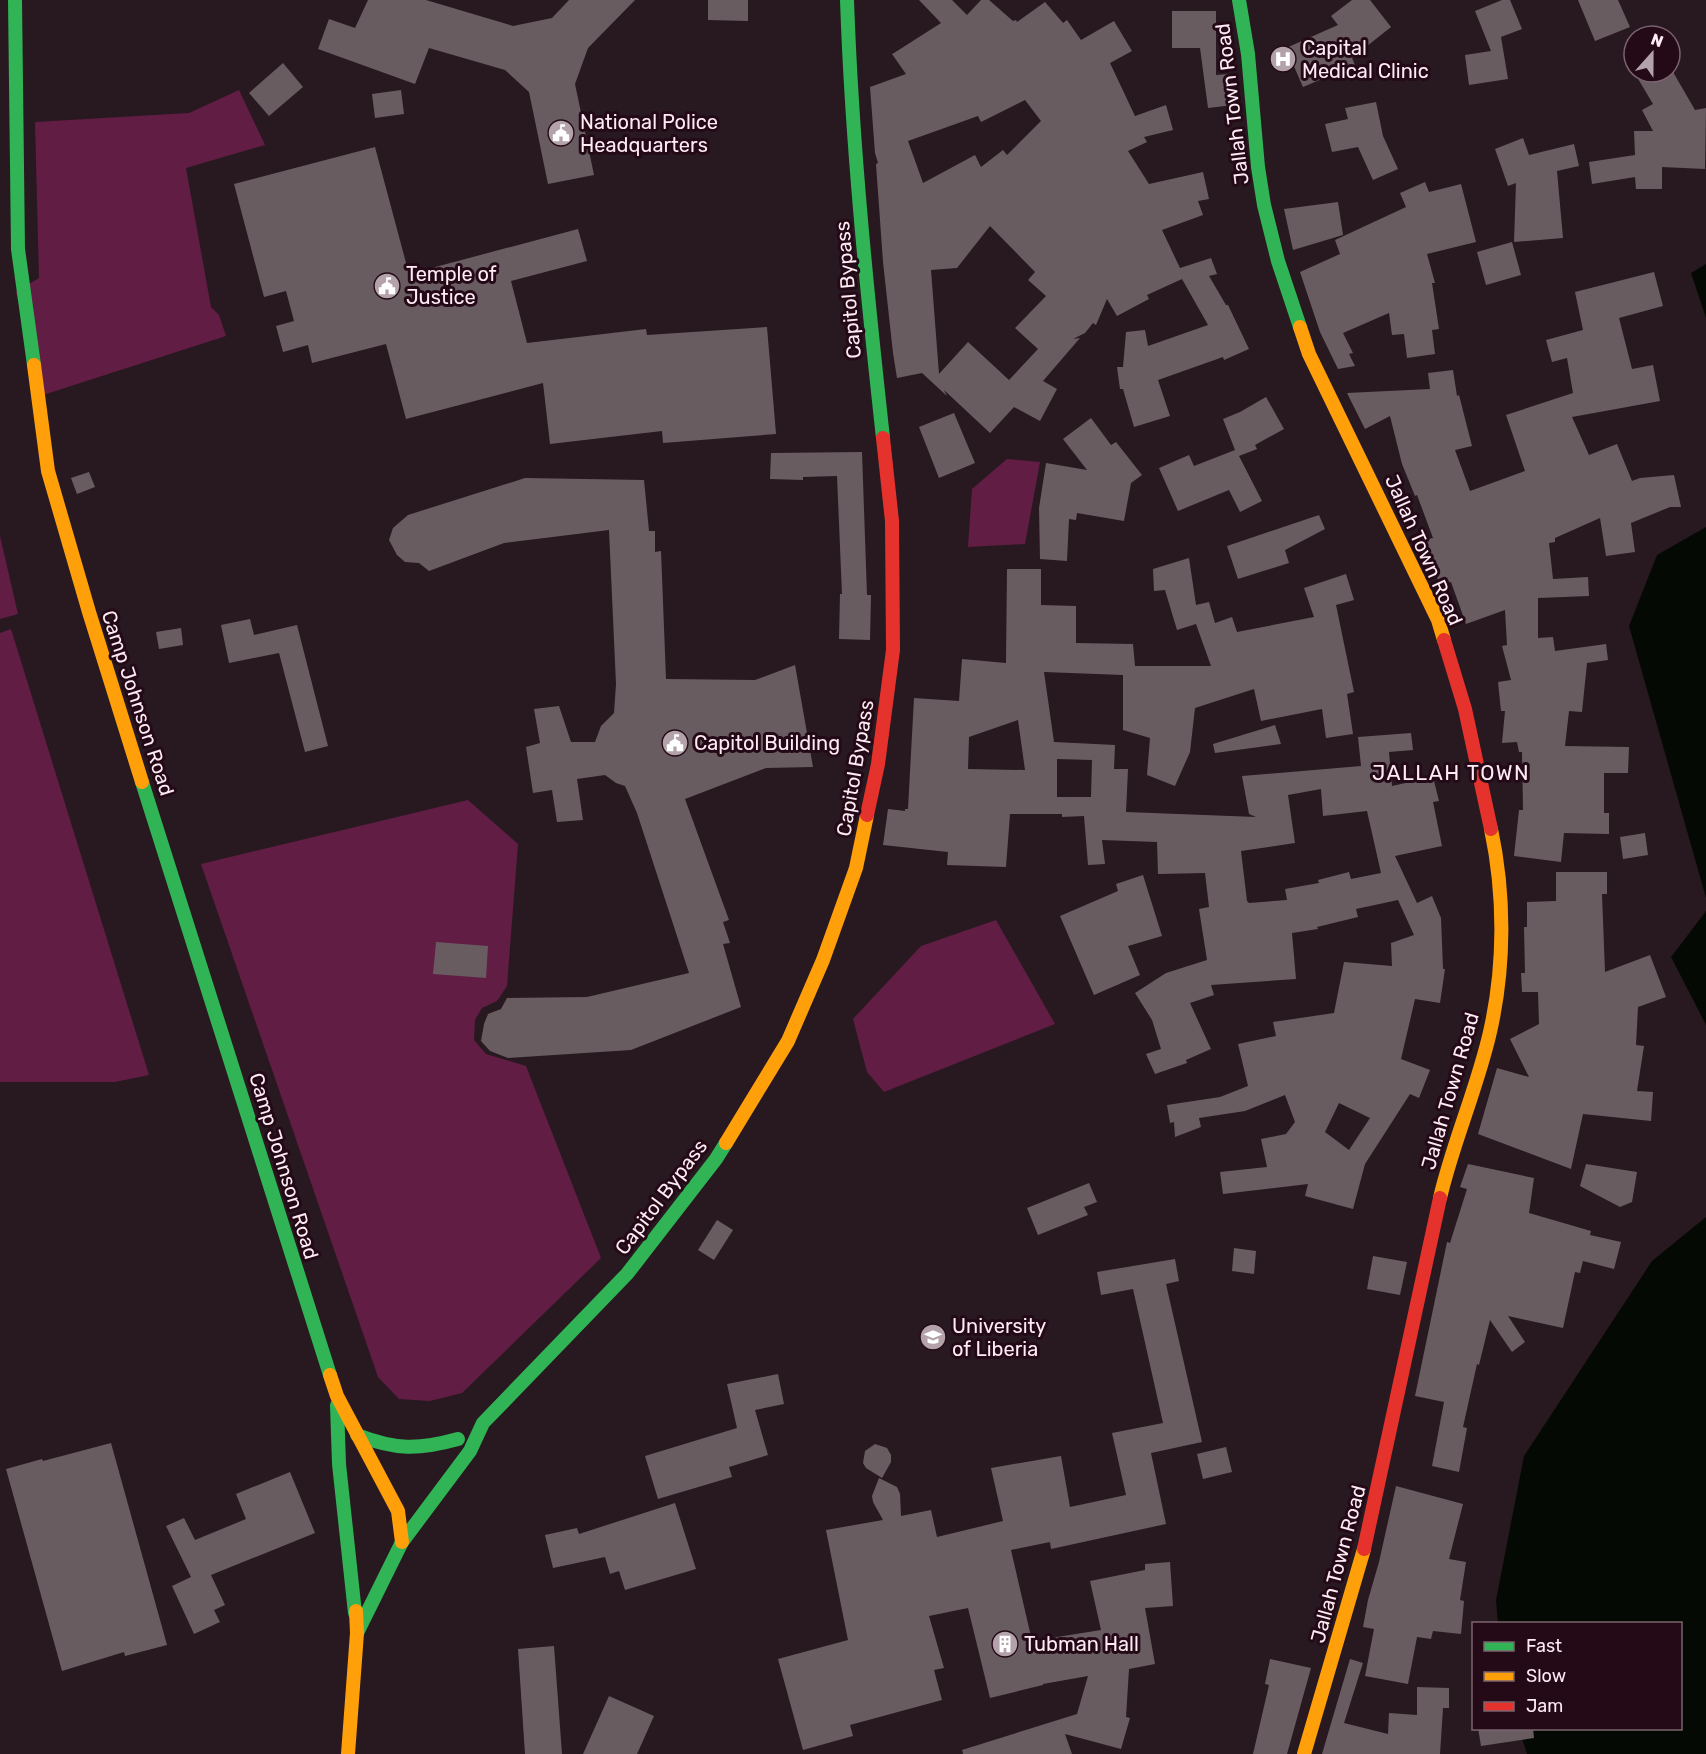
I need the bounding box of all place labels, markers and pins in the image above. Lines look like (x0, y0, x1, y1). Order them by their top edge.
place label: Capital Medical Clinic (1302, 36, 1429, 83)
hospital icon: Capital Medical Clinic (1268, 44, 1298, 74)
place label: National Police Headquarters (580, 110, 718, 157)
public building icon: National Police Headquarters (546, 118, 576, 148)
place label: Temple of Justice (406, 262, 497, 309)
public building icon: Temple of Justice (372, 271, 402, 301)
public building icon: Capitol Building (660, 728, 690, 758)
place label: Capitol Building (694, 731, 840, 755)
place label: University of Liberia (952, 1314, 1046, 1361)
school or university icon: University of Liberia (918, 1322, 948, 1352)
building icon: Tubman Hall (990, 1629, 1020, 1659)
place label: Tubman Hall (1024, 1632, 1139, 1656)

